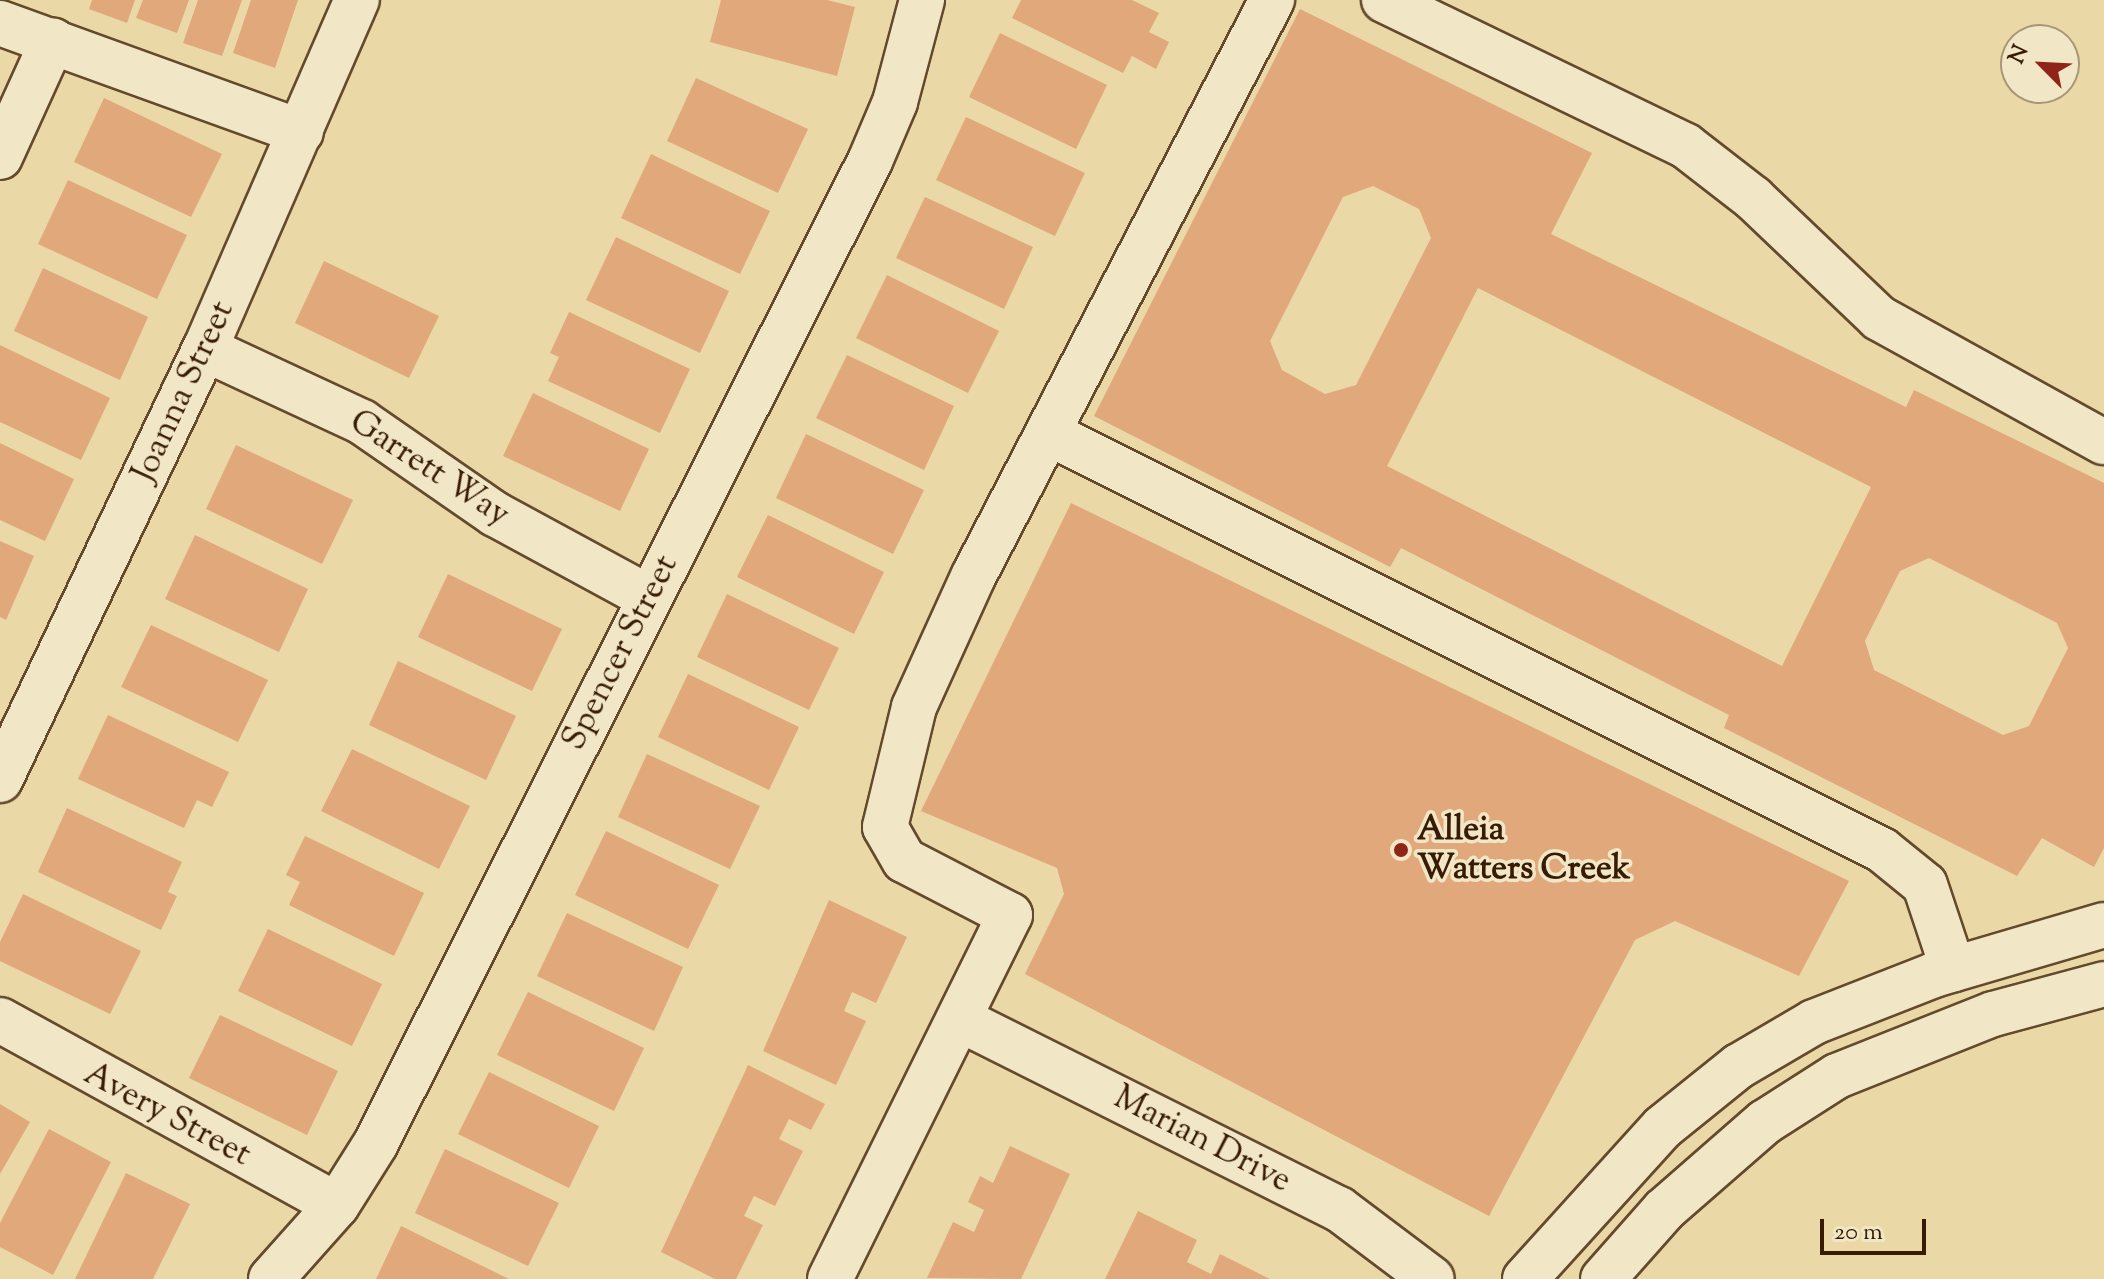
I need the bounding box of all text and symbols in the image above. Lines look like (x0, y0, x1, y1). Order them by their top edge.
north arrow (2000, 24, 2080, 104)
text: N (2002, 41, 2038, 70)
street label: Joanna Street (124, 295, 244, 489)
street label: Garrett Way (341, 402, 517, 536)
street label: Spencer Street (554, 549, 688, 757)
place label: Alleia Watters Creek (1417, 810, 1630, 890)
marker: Alleia Watters Creek (1392, 841, 1410, 859)
street label: Avery Street (77, 1054, 257, 1176)
street label: Marian Drive (1106, 1078, 1298, 1202)
scale bar (1824, 1203, 1930, 1253)
text: 20 m (1834, 1216, 1883, 1250)

